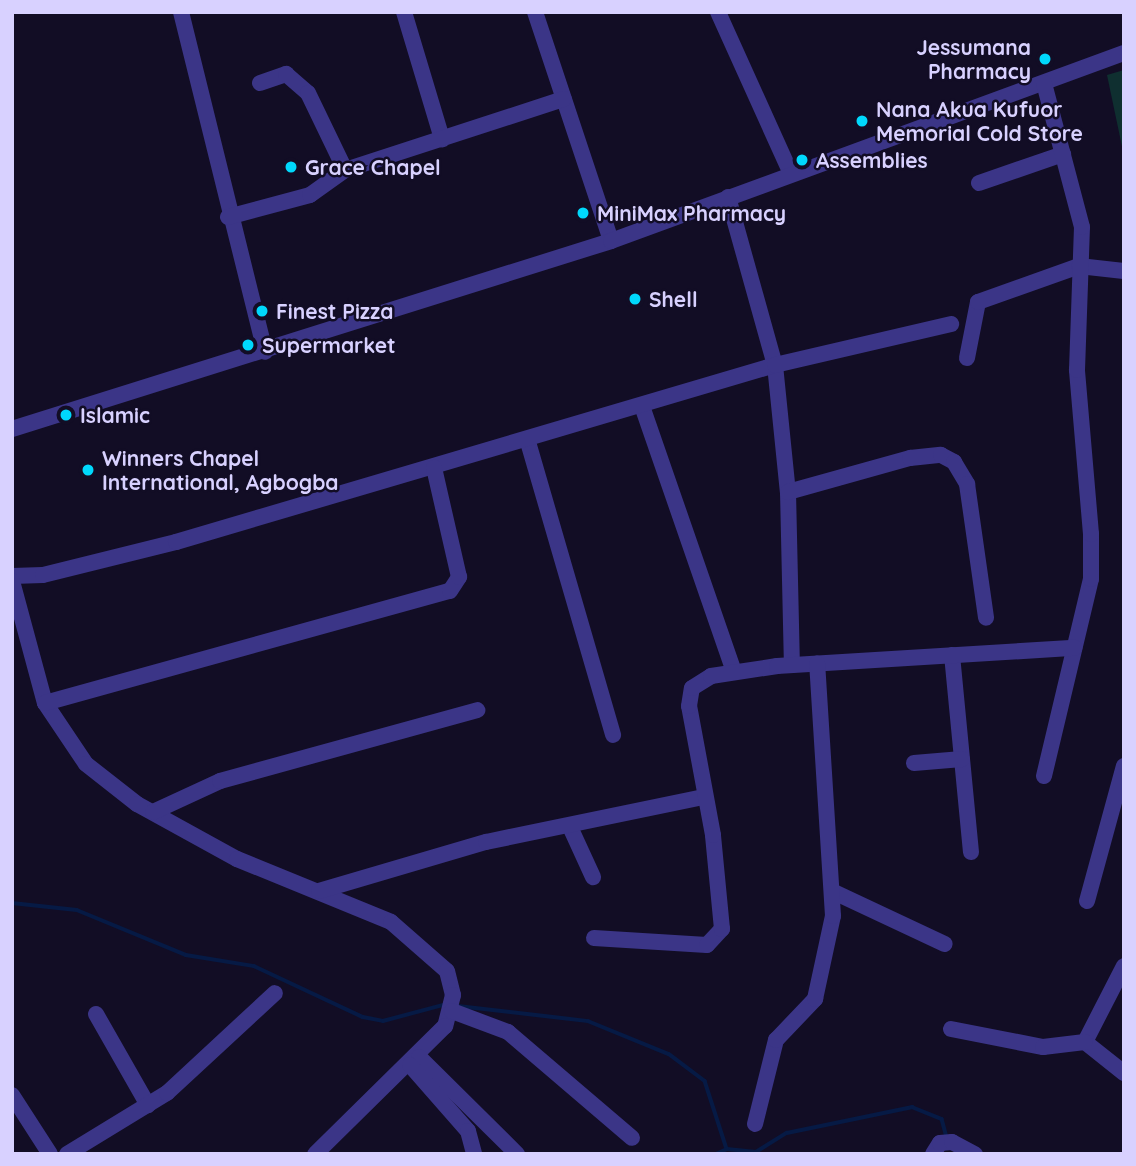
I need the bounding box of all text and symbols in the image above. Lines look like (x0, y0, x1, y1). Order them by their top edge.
place label: Jessumana Pharmacy (916, 34, 1031, 84)
marker: Jessumana Pharmacy (1037, 51, 1053, 67)
place label: Nana Akua Kufuor Memorial Cold Store (876, 96, 1083, 146)
marker: Nana Akua Kufuor Memorial Cold Store (854, 113, 870, 129)
place label: Assemblies (816, 147, 928, 173)
marker: Assemblies (794, 152, 810, 168)
place label: Grace Chapel (305, 154, 441, 180)
marker: Grace Chapel (283, 159, 299, 175)
place label: MiniMax Pharmacy (597, 200, 786, 226)
marker: MiniMax Pharmacy (575, 205, 591, 221)
place label: Shell (649, 286, 698, 312)
marker: Shell (627, 291, 643, 307)
place label: Finest Pizza (276, 298, 393, 324)
marker: Finest Pizza (254, 303, 270, 319)
place label: Supermarket (262, 332, 396, 358)
marker: Supermarket (240, 337, 256, 353)
place label: Islamic (80, 402, 150, 428)
marker: Islamic (58, 407, 74, 423)
place label: Winners Chapel International, Agbogba (102, 445, 339, 495)
marker: Winners Chapel International, Agbogba (80, 462, 96, 478)

